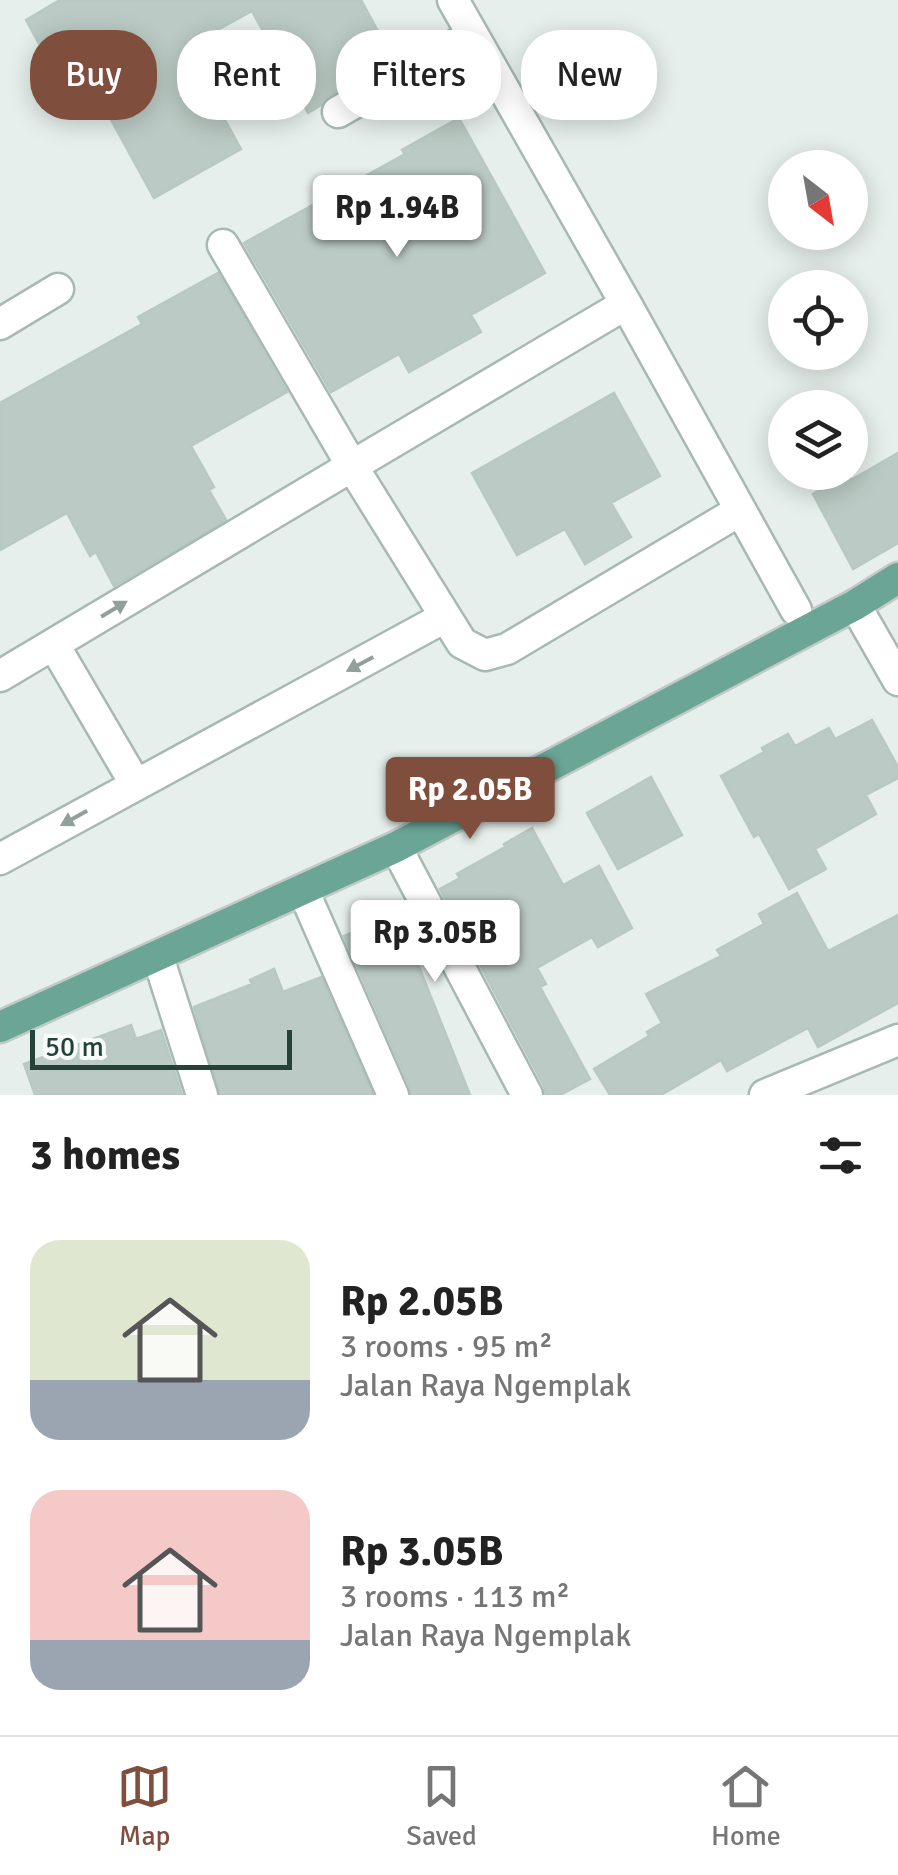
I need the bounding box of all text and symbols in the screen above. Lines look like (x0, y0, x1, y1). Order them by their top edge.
chip: Buy (30, 30, 157, 120)
chip: Rent (177, 30, 316, 120)
chip: Filters (336, 30, 501, 120)
chip: New (521, 30, 657, 120)
north arrow (768, 150, 868, 250)
map controls (768, 150, 868, 490)
pin: Rp 1.94B (294, 175, 500, 260)
text: Rp 1.94B (335, 188, 459, 227)
button: locate (768, 270, 868, 370)
button: layers (768, 390, 868, 490)
one-way arrow (100, 601, 128, 618)
one-way arrow (345, 655, 374, 672)
pin: Rp 2.05B (367, 757, 573, 842)
text: Rp 2.05B (408, 770, 532, 809)
one-way arrow (59, 810, 88, 827)
pin: Rp 3.05B (332, 900, 538, 985)
text: Rp 3.05B (373, 913, 497, 952)
scale bar (30, 1025, 292, 1070)
text: 50 m (45, 1030, 104, 1064)
icon: filters (813, 1128, 868, 1183)
text: 3 homes (30, 1130, 180, 1181)
text: Rp 2.05B (340, 1276, 504, 1327)
icon: home (110, 1280, 230, 1400)
text: 3 rooms · 95 m² (340, 1327, 553, 1366)
text: Jalan Raya Ngemplak (340, 1366, 631, 1405)
text: Rp 3.05B (340, 1526, 504, 1577)
icon: home (110, 1530, 230, 1650)
text: 3 rooms · 113 m² (340, 1577, 570, 1616)
text: Jalan Raya Ngemplak (340, 1616, 631, 1655)
tab: Map (117, 1759, 172, 1853)
tab: Saved (406, 1759, 477, 1853)
tab: Home (711, 1759, 781, 1853)

